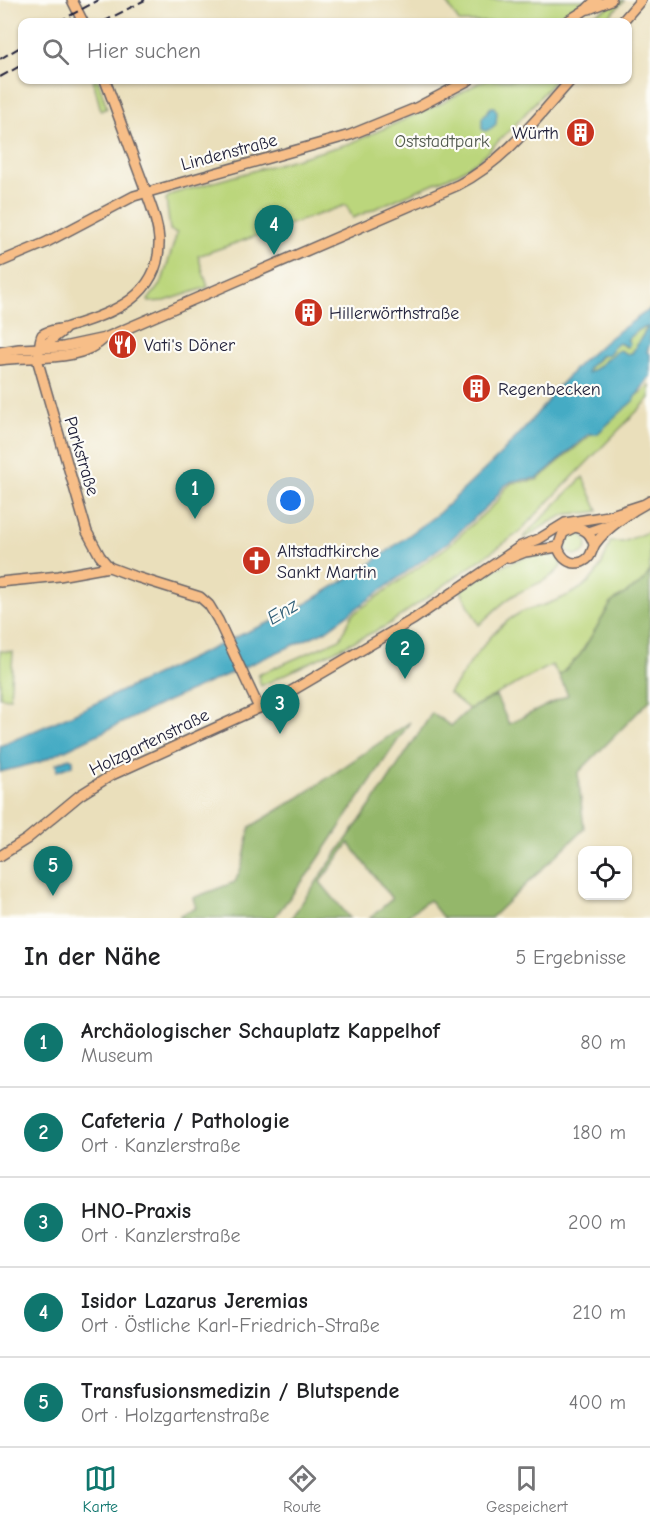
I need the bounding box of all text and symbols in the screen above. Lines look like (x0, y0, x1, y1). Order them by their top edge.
search box (18, 18, 632, 84)
icon: search (39, 35, 72, 68)
text: Hier suchen (87, 38, 201, 64)
building icon: Würth (564, 117, 596, 149)
place label: Würth (512, 123, 559, 144)
street label: Lindenstraße (179, 130, 280, 175)
park label: Oststadtpark (394, 131, 490, 152)
pin: 4 (254, 206, 294, 255)
building icon: Hillerwörthstraße (292, 297, 324, 329)
place label: Hillerwörthstraße (329, 303, 459, 324)
restaurant icon: Vati's Döner (107, 329, 139, 361)
place label: Vati's Döner (144, 335, 236, 356)
building icon: Regenbecken (461, 373, 493, 405)
place label: Regenbecken (498, 379, 601, 400)
street label: Parkstraße (60, 414, 104, 498)
pin: 1 (176, 470, 214, 519)
your location (276, 486, 305, 515)
place label: Altstadtkirche Sankt Martin (277, 541, 379, 583)
church icon: Altstadtkirche Sankt Martin (240, 545, 272, 577)
water label: Enz (263, 593, 302, 629)
pin: 2 (386, 630, 424, 679)
pin: 3 (260, 684, 300, 734)
street label: Holzgartenstraße (86, 704, 213, 781)
pin: 5 (34, 846, 72, 896)
map controls (578, 846, 632, 900)
button: locate (578, 846, 632, 900)
text: In der Nähe (24, 942, 161, 972)
text: 5 Ergebnisse (516, 946, 626, 969)
text: Archäologischer Schauplatz Kappelhof (81, 1018, 440, 1044)
text: 1 (40, 1031, 47, 1054)
text: 80 m (580, 1031, 626, 1054)
text: Museum (81, 1044, 153, 1067)
text: Cafeteria / Pathologie (81, 1108, 289, 1134)
text: 2 (39, 1121, 48, 1144)
text: 180 m (572, 1121, 626, 1144)
text: Ort · Kanzlerstraße (81, 1134, 240, 1157)
text: HNO-Praxis (81, 1198, 191, 1224)
text: 3 (39, 1211, 48, 1234)
text: 200 m (568, 1211, 626, 1234)
text: Ort · Kanzlerstraße (81, 1224, 240, 1247)
text: Isidor Lazarus Jeremias (81, 1288, 308, 1314)
text: 4 (39, 1301, 48, 1324)
text: 210 m (572, 1301, 626, 1324)
text: Ort · Östliche Karl-Friedrich-Straße (81, 1314, 380, 1337)
text: Transfusionsmedizin / Blutspende (81, 1378, 399, 1404)
text: 5 (38, 1391, 49, 1414)
text: 400 m (569, 1391, 626, 1414)
text: Ort · Holzgartenstraße (81, 1404, 270, 1427)
tab: Karte (82, 1462, 118, 1516)
tab: Route (283, 1462, 321, 1516)
tab: Gespeichert (486, 1462, 568, 1516)

